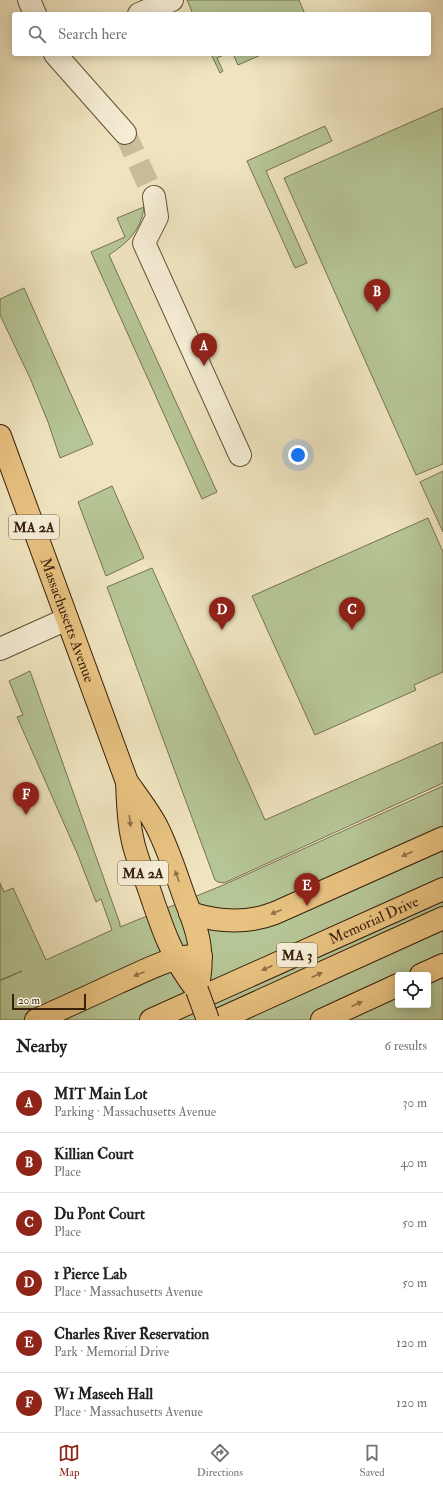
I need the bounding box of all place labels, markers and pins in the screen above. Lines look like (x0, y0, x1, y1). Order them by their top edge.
pin: B (364, 279, 390, 312)
pin: A (191, 333, 217, 366)
pin: D (209, 597, 235, 630)
pin: C (339, 597, 365, 630)
pin: F (13, 782, 39, 815)
pin: E (294, 873, 320, 906)

